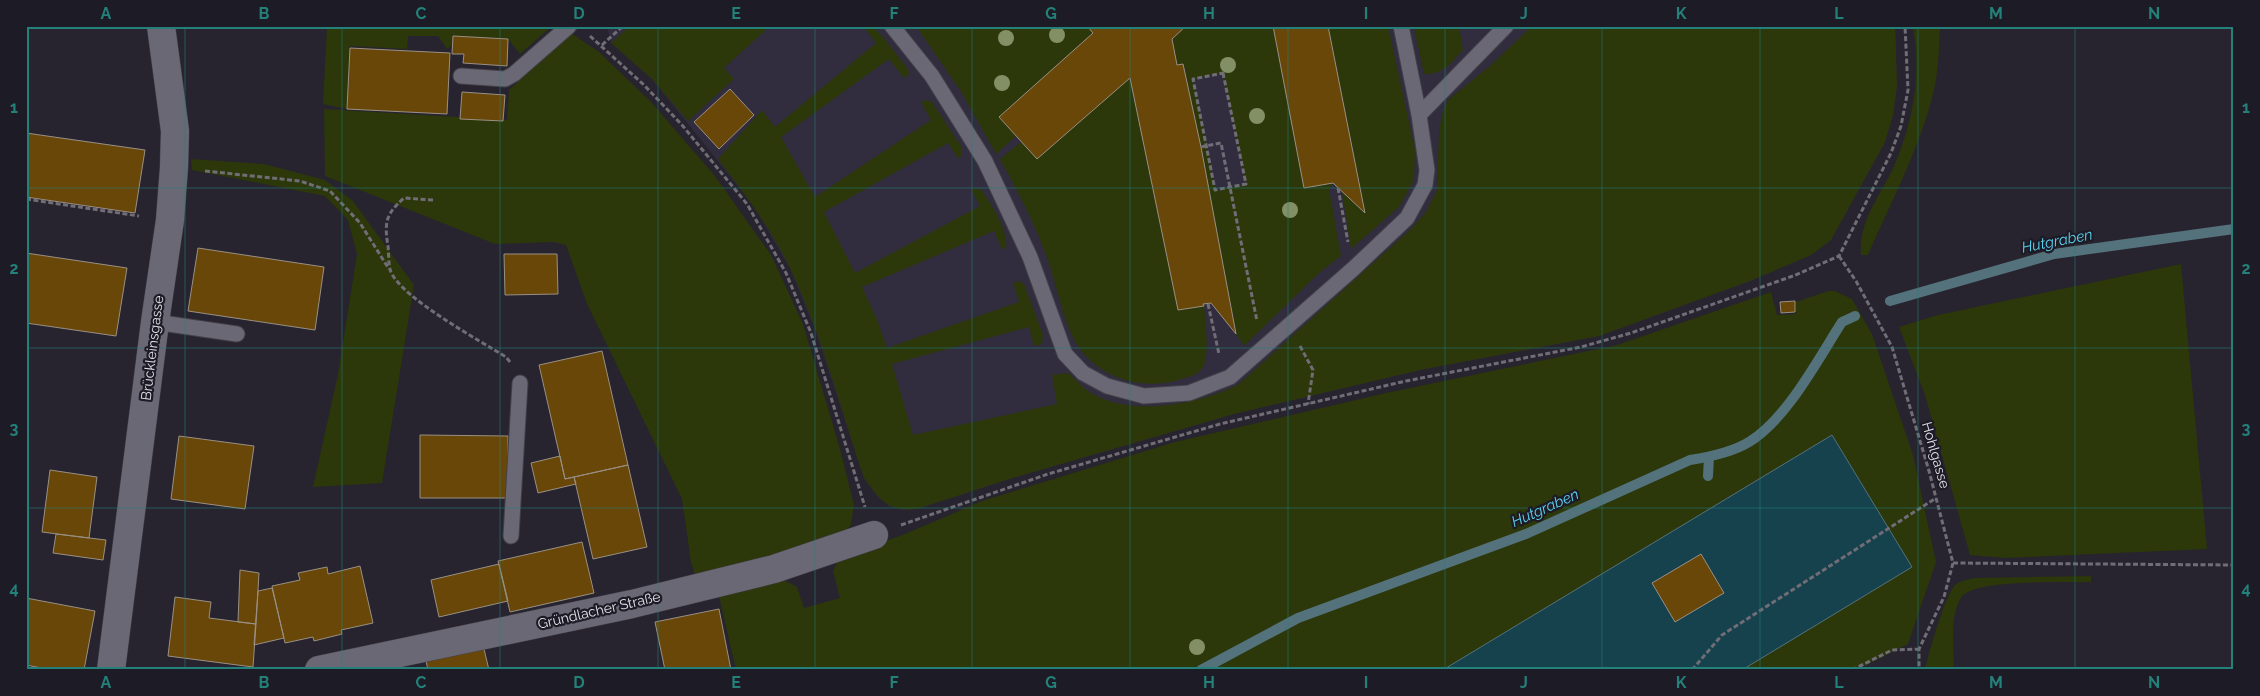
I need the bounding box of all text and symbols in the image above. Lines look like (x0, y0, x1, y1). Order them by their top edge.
text: A (101, 4, 112, 23)
text: B (259, 4, 270, 23)
text: C (416, 4, 427, 23)
text: D (573, 4, 585, 23)
text: E (731, 4, 741, 23)
text: F (889, 4, 899, 23)
text: G (1045, 4, 1057, 23)
text: H (1203, 4, 1215, 23)
text: I (1364, 4, 1368, 23)
text: J (1520, 4, 1528, 23)
text: K (1676, 4, 1687, 23)
text: L (1834, 4, 1844, 23)
text: M (1989, 4, 2003, 23)
text: N (2148, 4, 2160, 23)
text: 1 (10, 98, 18, 117)
text: 1 (2242, 98, 2250, 117)
water label: Hutgraben (2020, 225, 2094, 257)
text: 2 (9, 259, 19, 278)
text: 2 (2241, 259, 2251, 278)
street label: Brückleinsgasse (138, 295, 166, 401)
text: 3 (10, 419, 19, 438)
text: 3 (2242, 419, 2251, 438)
street label: Hohlgasse (1919, 420, 1953, 490)
water label: Hutgraben (1508, 485, 1582, 531)
text: 4 (9, 579, 19, 598)
text: 4 (2241, 579, 2251, 598)
street label: Gründlacher Straße (536, 588, 662, 632)
text: A (101, 673, 112, 692)
text: B (259, 673, 270, 692)
text: C (416, 673, 427, 692)
text: D (573, 673, 585, 692)
text: E (731, 673, 741, 692)
text: F (889, 673, 899, 692)
text: G (1045, 673, 1057, 692)
text: H (1203, 673, 1215, 692)
text: I (1364, 673, 1368, 692)
text: J (1520, 673, 1528, 692)
text: K (1676, 673, 1687, 692)
text: L (1834, 673, 1844, 692)
text: M (1989, 673, 2003, 692)
text: N (2148, 673, 2160, 692)

